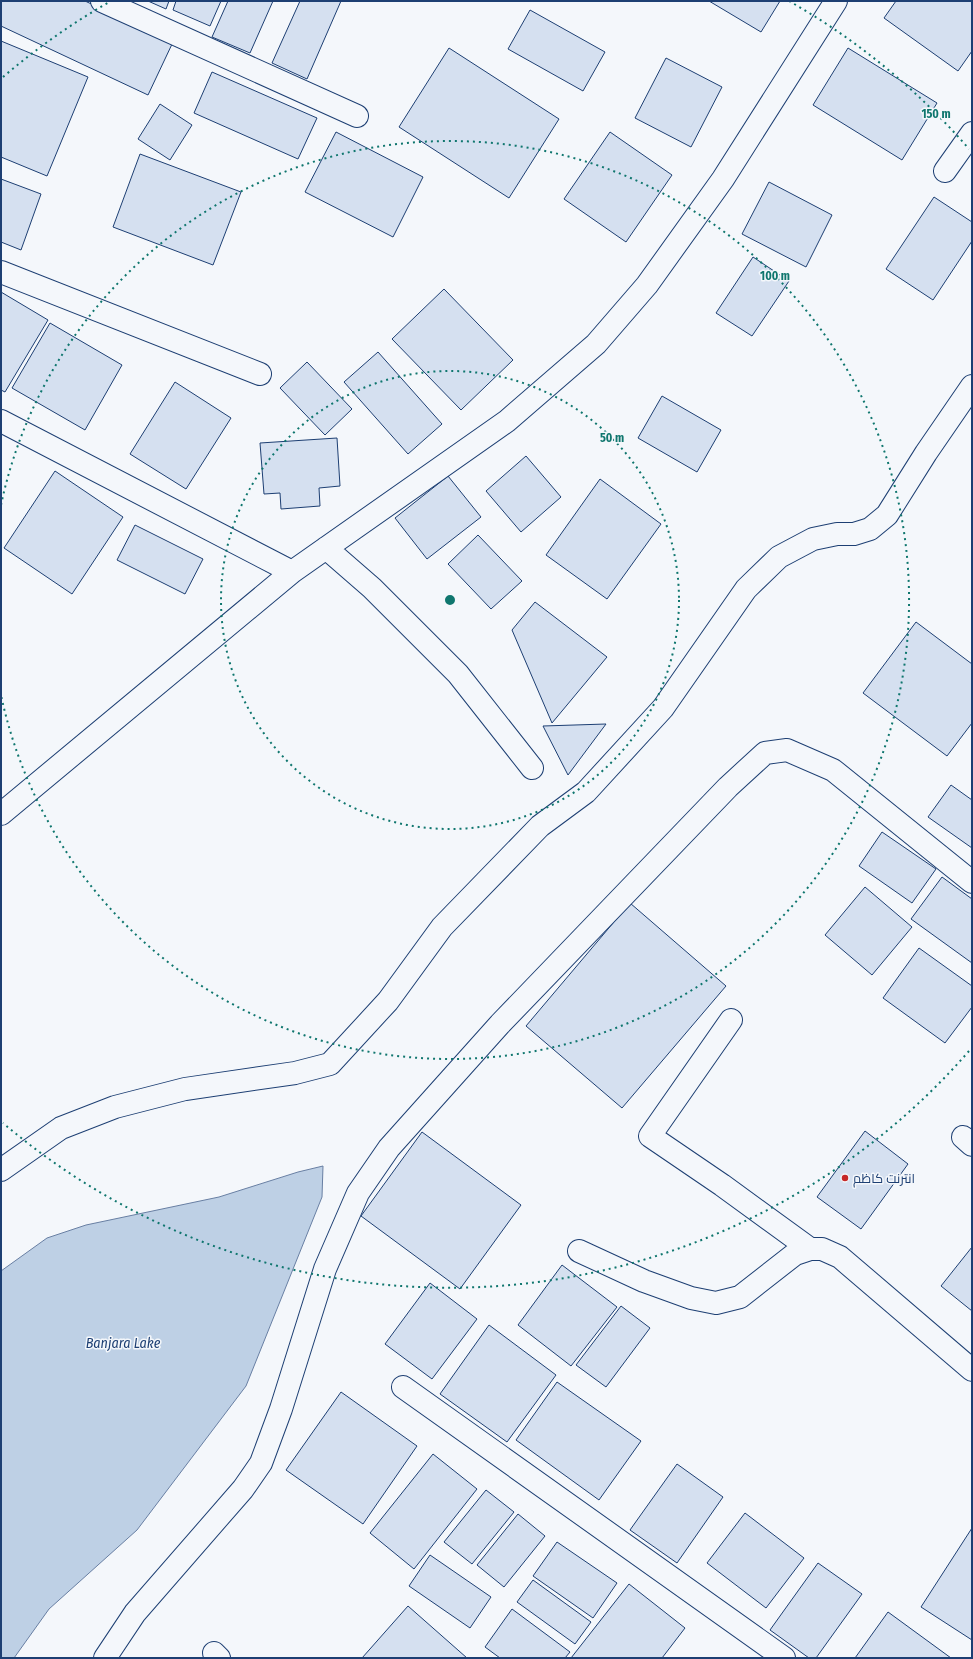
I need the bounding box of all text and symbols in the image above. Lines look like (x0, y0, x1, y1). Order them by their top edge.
text: 150 m (921, 107, 951, 121)
text: 100 m (760, 269, 790, 283)
text: 50 m (600, 431, 624, 445)
centre of rings (443, 593, 457, 607)
place label: انترنت كاظم (853, 1171, 915, 1188)
marker: انترنت كاظم (840, 1173, 850, 1183)
water label: Banjara Lake (86, 1335, 161, 1352)

